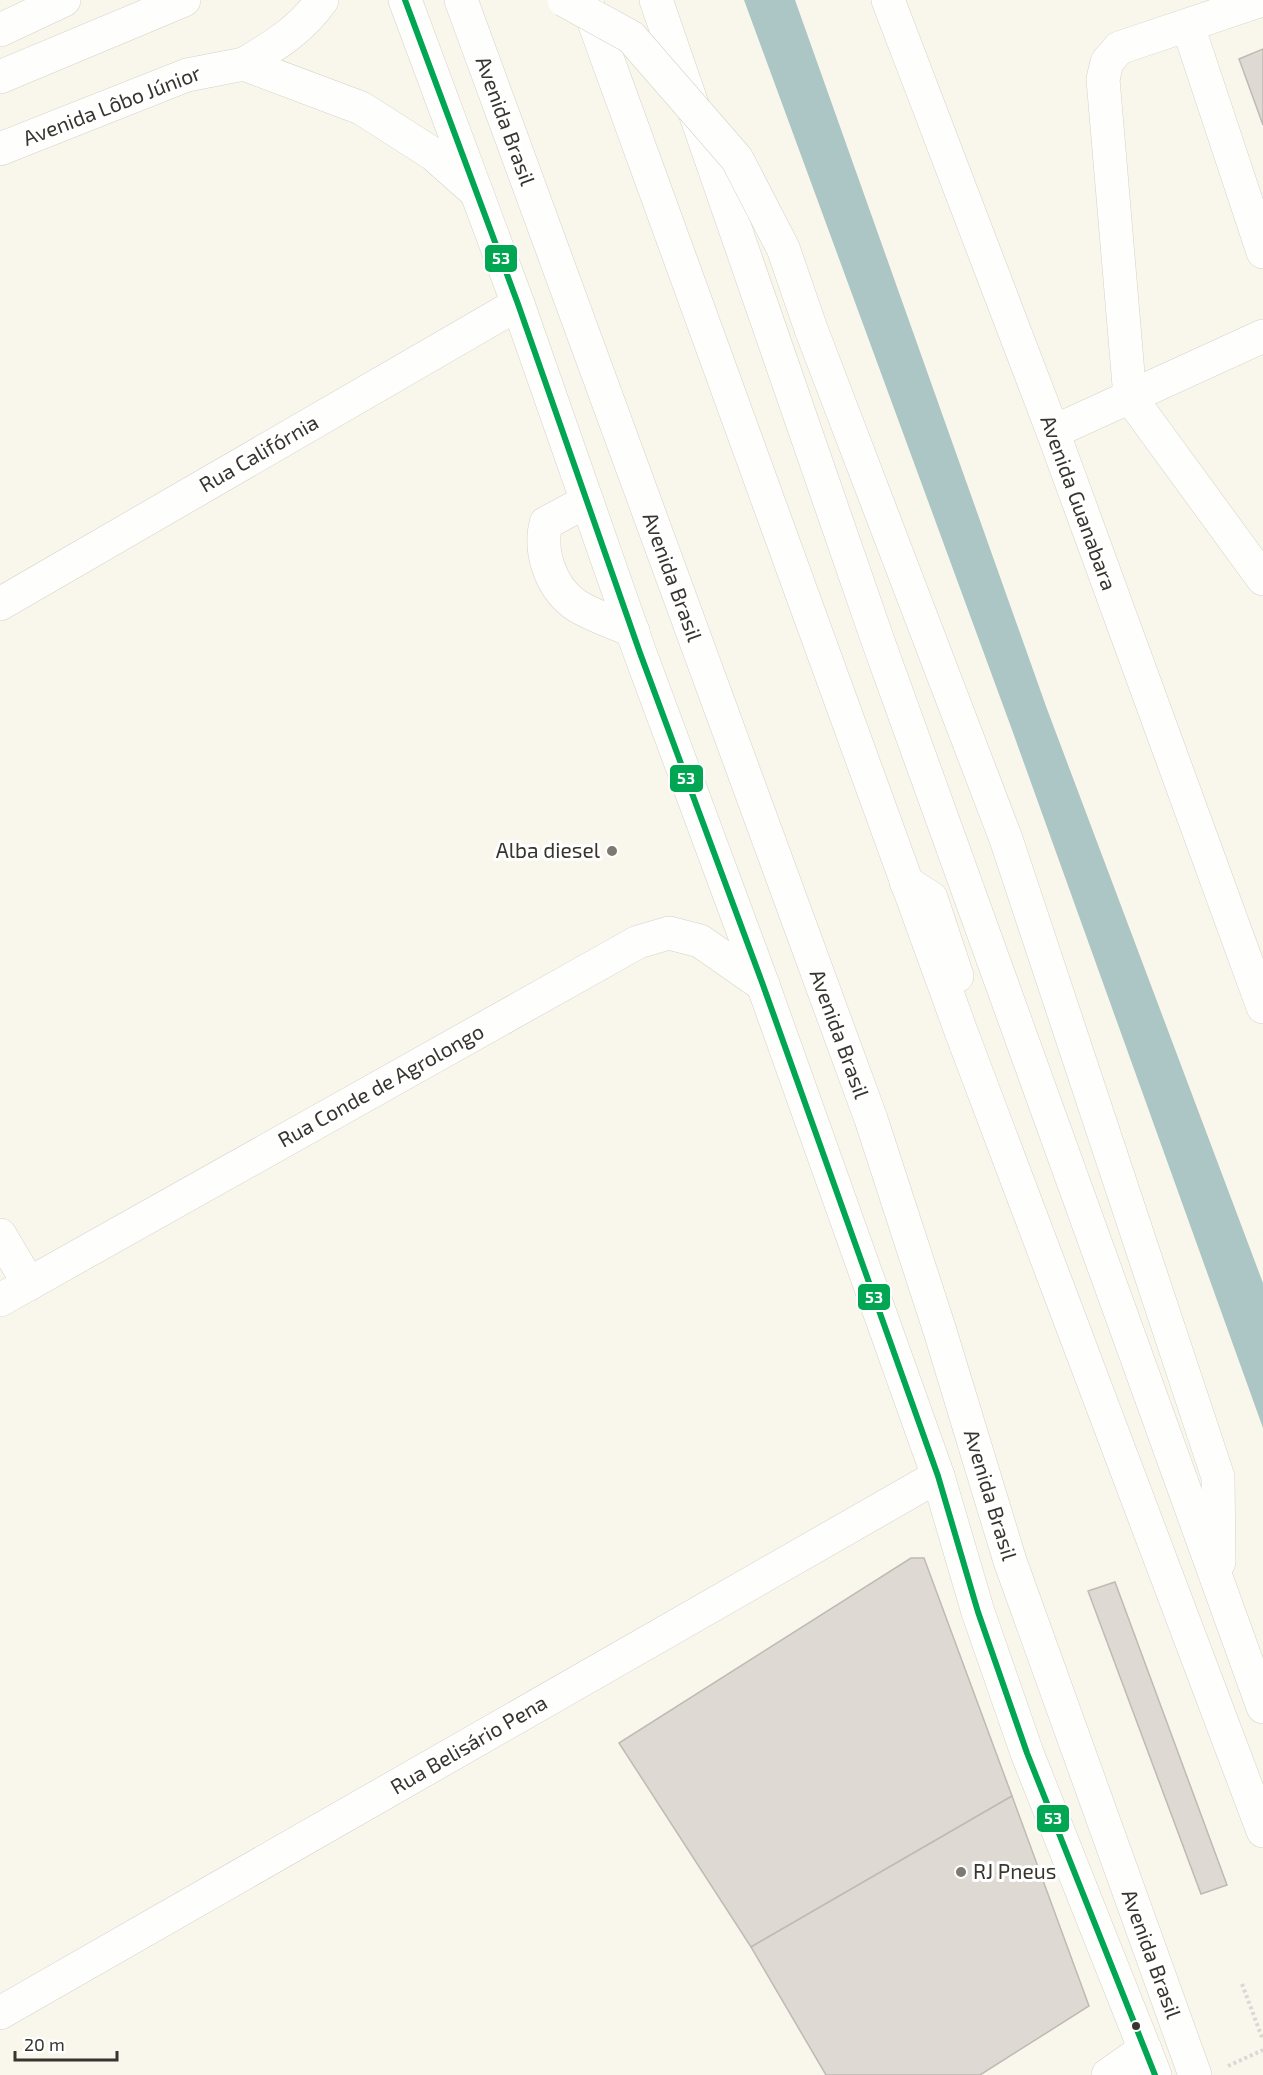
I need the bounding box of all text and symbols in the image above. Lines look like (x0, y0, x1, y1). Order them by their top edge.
street label: Avenida Brasil (471, 52, 542, 189)
street label: Avenida Lôbo Júnior (19, 59, 204, 150)
line badge: 53 (484, 244, 518, 273)
text: 53 (492, 248, 510, 267)
street label: Rua Califórnia (194, 409, 322, 497)
street label: Avenida Guanabara (1036, 412, 1123, 593)
street label: Avenida Brasil (638, 508, 709, 645)
line badge: 53 (669, 764, 704, 793)
text: 53 (677, 768, 695, 787)
place label: Alba diesel (496, 837, 601, 862)
marker: Alba diesel (605, 844, 619, 858)
street label: Avenida Brasil (805, 965, 876, 1102)
street label: Rua Conde de Agrolongo (273, 1018, 488, 1152)
line badge: 53 (857, 1283, 891, 1311)
text: 53 (865, 1287, 883, 1306)
street label: Avenida Brasil (960, 1426, 1023, 1564)
street label: Rua Belisário Pena (386, 1689, 551, 1799)
line badge: 53 (1036, 1804, 1070, 1833)
text: 53 (1044, 1808, 1062, 1827)
place label: RJ Pneus (973, 1858, 1056, 1883)
marker: RJ Pneus (954, 1865, 968, 1879)
street label: Avenida Brasil (1117, 1885, 1188, 2022)
unlabelled marker (1130, 2020, 1142, 2032)
scale bar (15, 2024, 117, 2062)
text: 20 m (24, 2033, 65, 2055)

